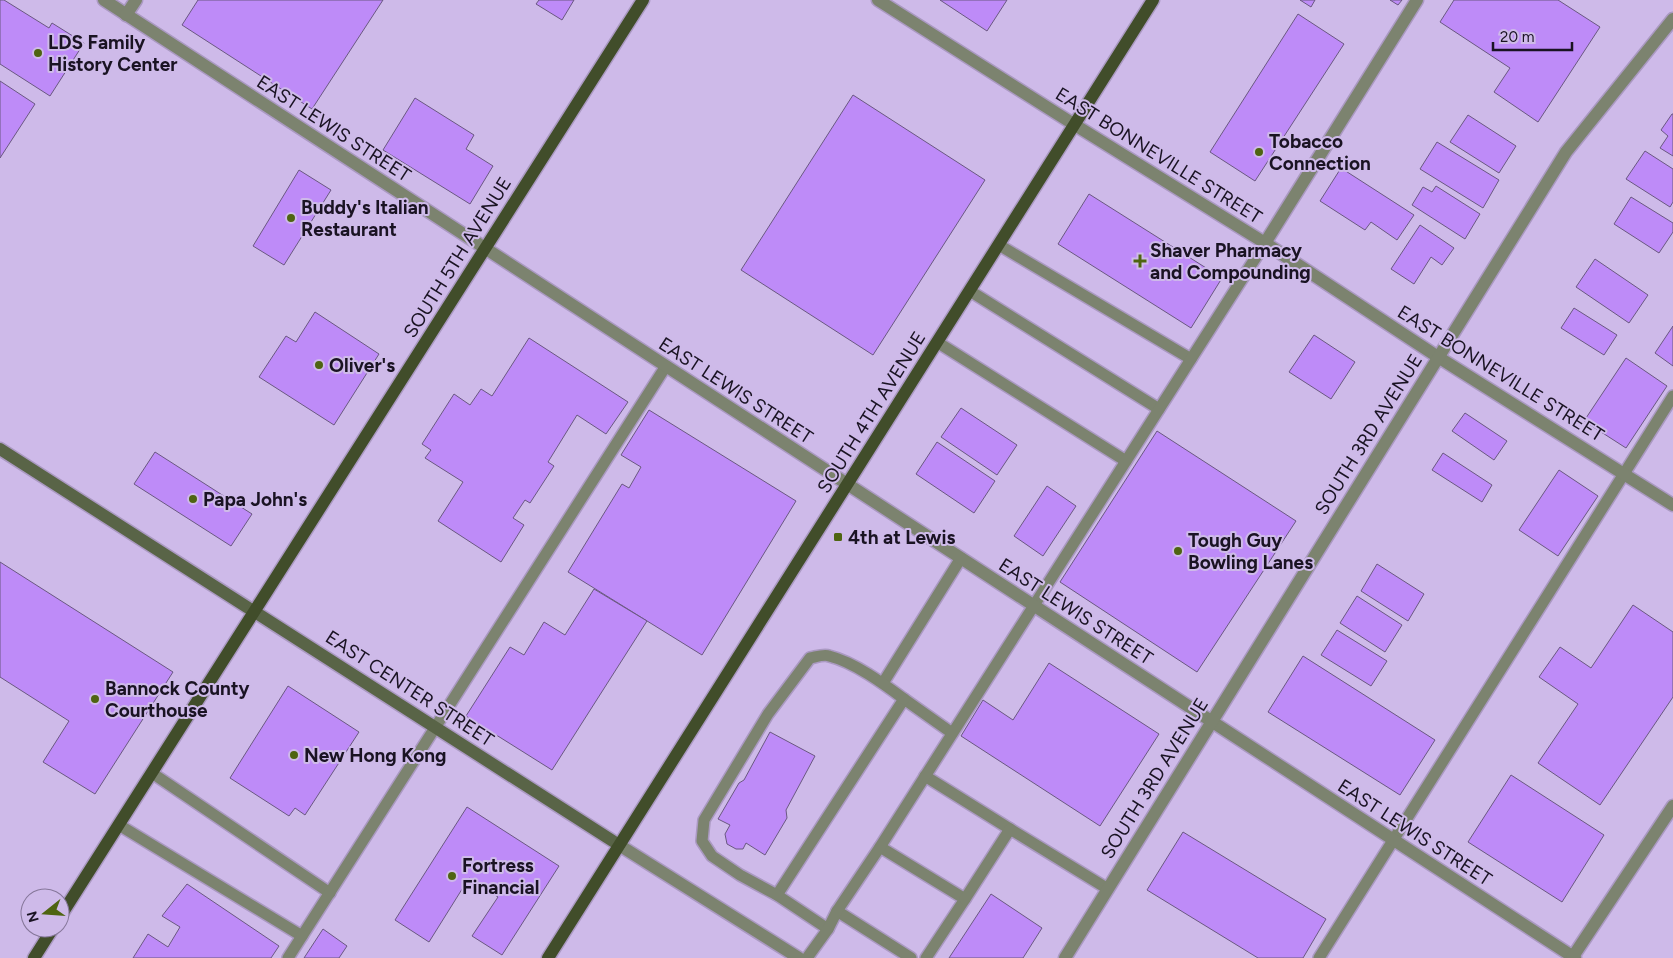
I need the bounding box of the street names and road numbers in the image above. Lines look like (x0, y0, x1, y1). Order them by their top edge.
street label: EAST LEWIS STREET (252, 70, 415, 187)
street label: EAST BONNEVILLE STREET (1051, 82, 1267, 229)
street label: SOUTH 5TH AVENUE (399, 173, 516, 342)
street label: EAST BONNEVILLE STREET (1393, 300, 1609, 447)
street label: SOUTH 4TH AVENUE (812, 327, 931, 497)
street label: EAST LEWIS STREET (654, 332, 817, 449)
street label: SOUTH 3RD AVENUE (1310, 350, 1427, 519)
street label: EAST LEWIS STREET (994, 553, 1157, 670)
street label: EAST CENTER STREET (321, 625, 499, 752)
street label: SOUTH 3RD AVENUE (1096, 694, 1213, 863)
street label: EAST LEWIS STREET (1333, 774, 1496, 891)

